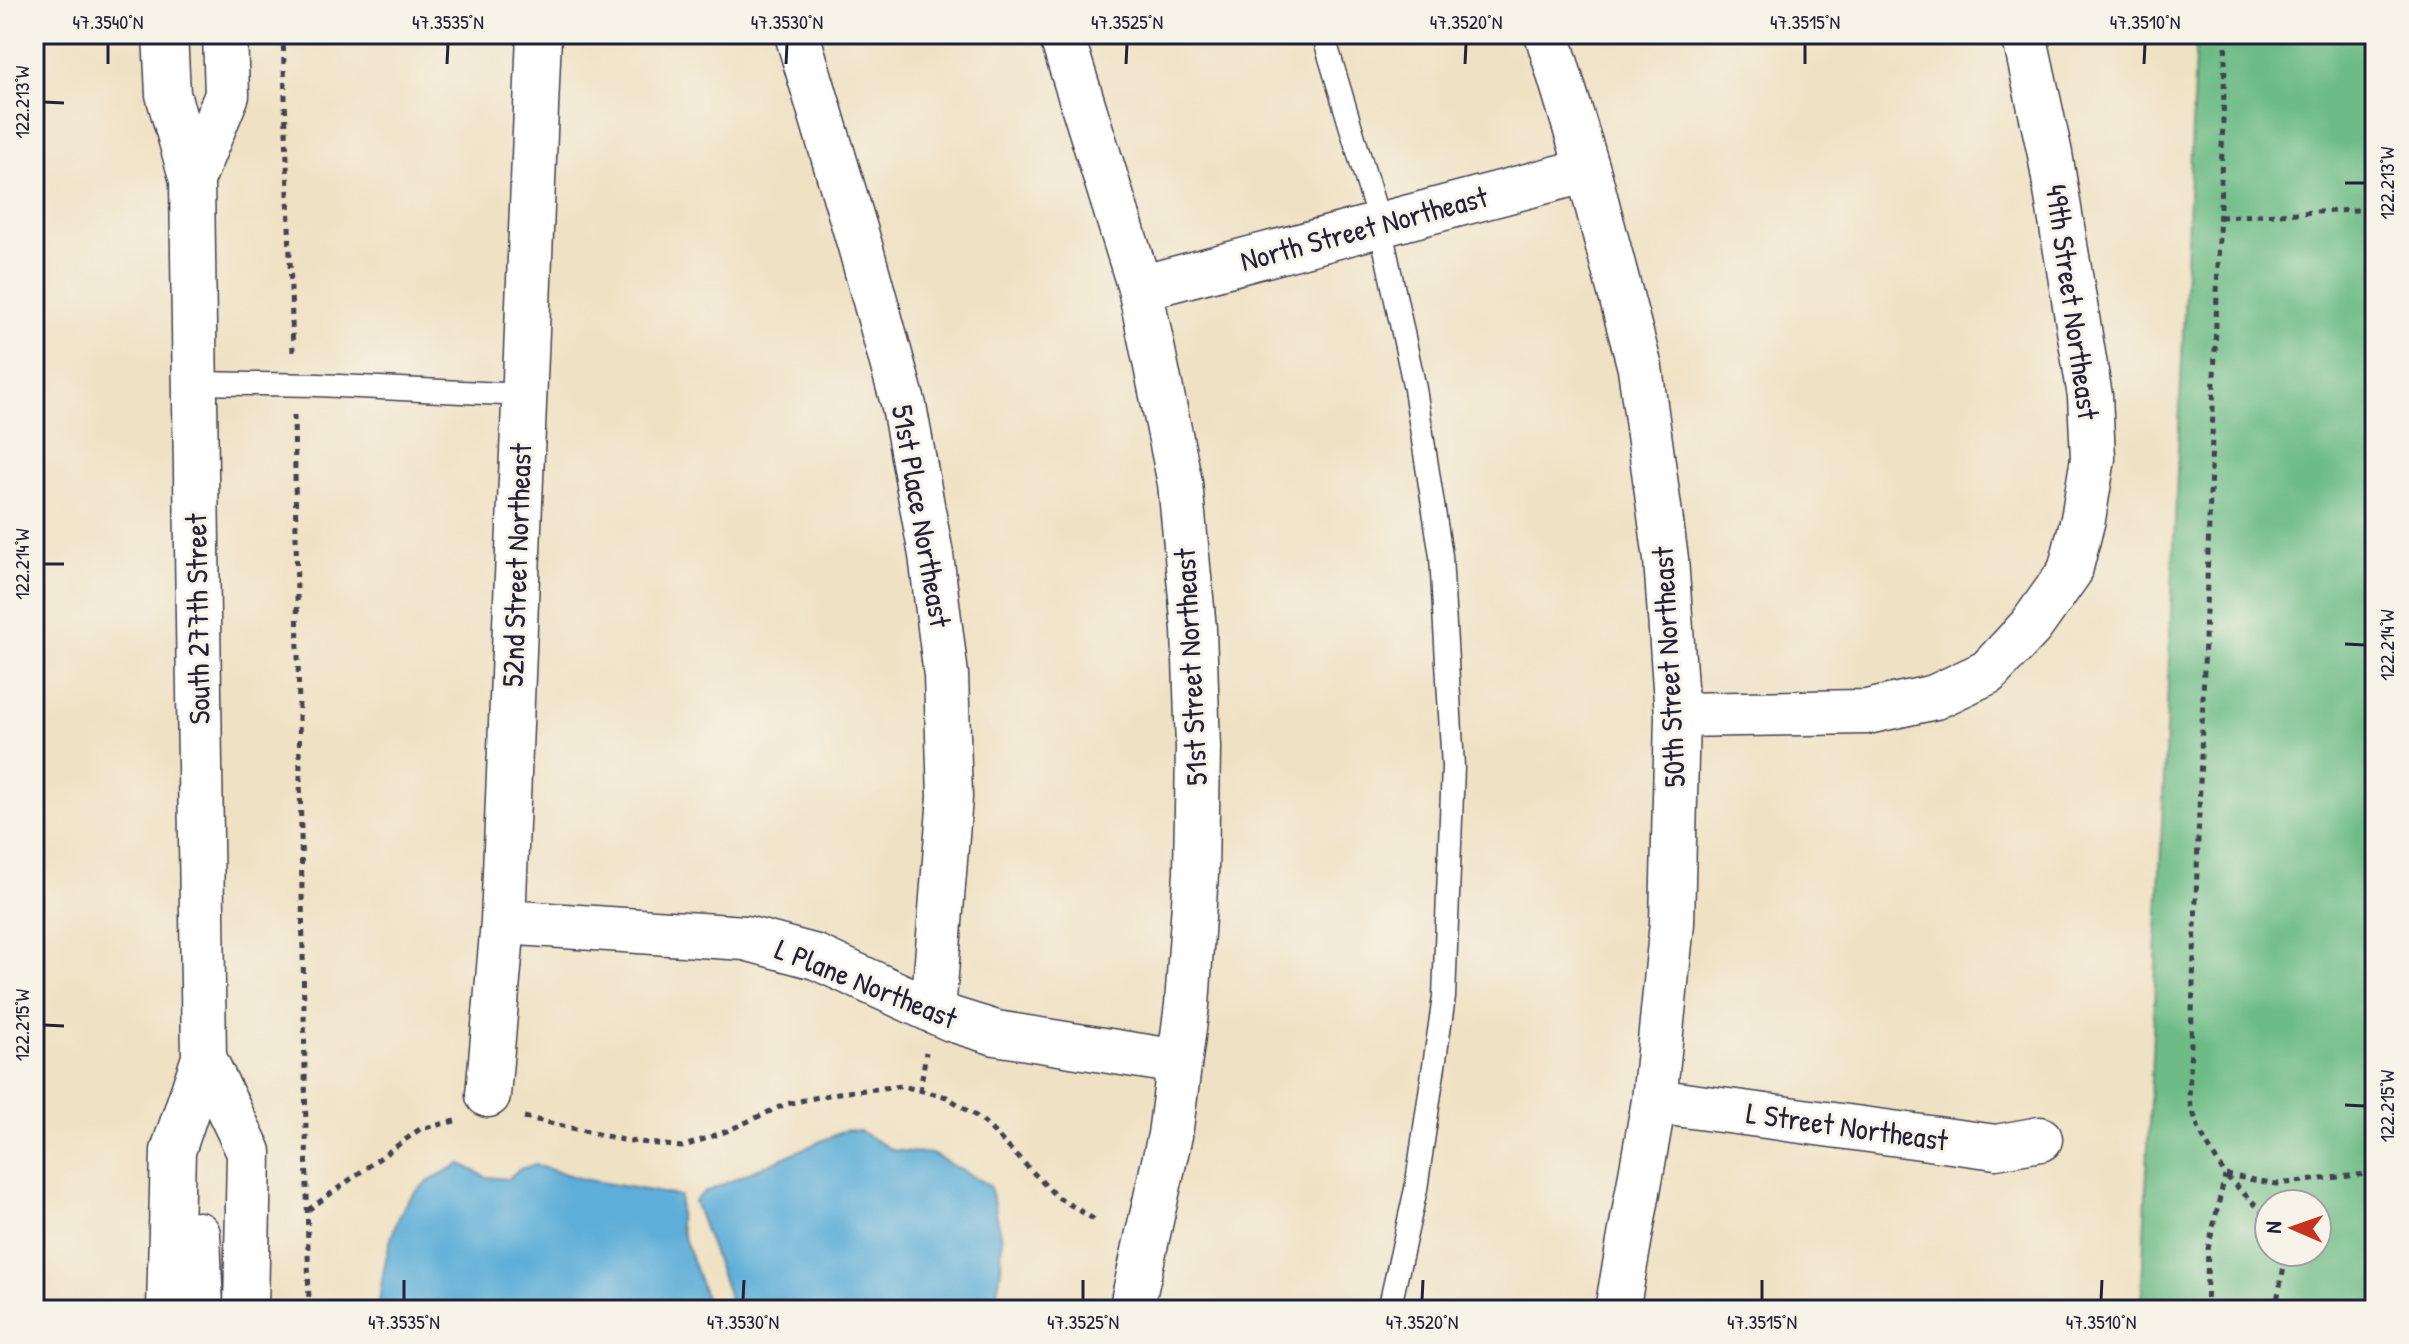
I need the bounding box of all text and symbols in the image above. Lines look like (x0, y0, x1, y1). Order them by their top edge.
text: 47.3540°N (73, 8, 143, 35)
text: 47.3535°N (412, 8, 484, 35)
text: 47.3530°N (751, 8, 823, 35)
text: 47.3525°N (1091, 8, 1163, 35)
text: 47.3520°N (1430, 8, 1502, 35)
text: 47.3515°N (1770, 8, 1840, 35)
text: 47.3510°N (2110, 8, 2180, 35)
text: 122.213°W (8, 65, 35, 138)
text: 122.213°W (2373, 146, 2400, 219)
street label: North Street Northeast (1236, 176, 1492, 280)
street label: 49th Street Northeast (2037, 182, 2109, 423)
street label: 51st Place Northeast (883, 402, 961, 631)
street label: 52nd Street Northeast (492, 442, 540, 687)
street label: South 277th Street (175, 512, 219, 725)
text: 122.214°W (8, 528, 35, 600)
street label: 50th Street Northeast (1642, 545, 1694, 788)
street label: 51st Street Northeast (1164, 547, 1216, 787)
text: 122.214°W (2373, 609, 2400, 681)
street label: L Plane Northeast (770, 928, 964, 1038)
text: 122.215°W (8, 988, 35, 1061)
text: 122.215°W (2373, 1069, 2400, 1142)
street label: L Street Northeast (1744, 1092, 1951, 1160)
north arrow (2253, 1188, 2333, 1268)
text: N (2258, 1221, 2288, 1234)
text: 47.3535°N (368, 1308, 440, 1335)
text: 47.3530°N (707, 1308, 779, 1335)
text: 47.3525°N (1047, 1308, 1119, 1335)
text: 47.3520°N (1386, 1308, 1458, 1335)
text: 47.3515°N (1727, 1308, 1797, 1335)
text: 47.3510°N (2066, 1308, 2136, 1335)

